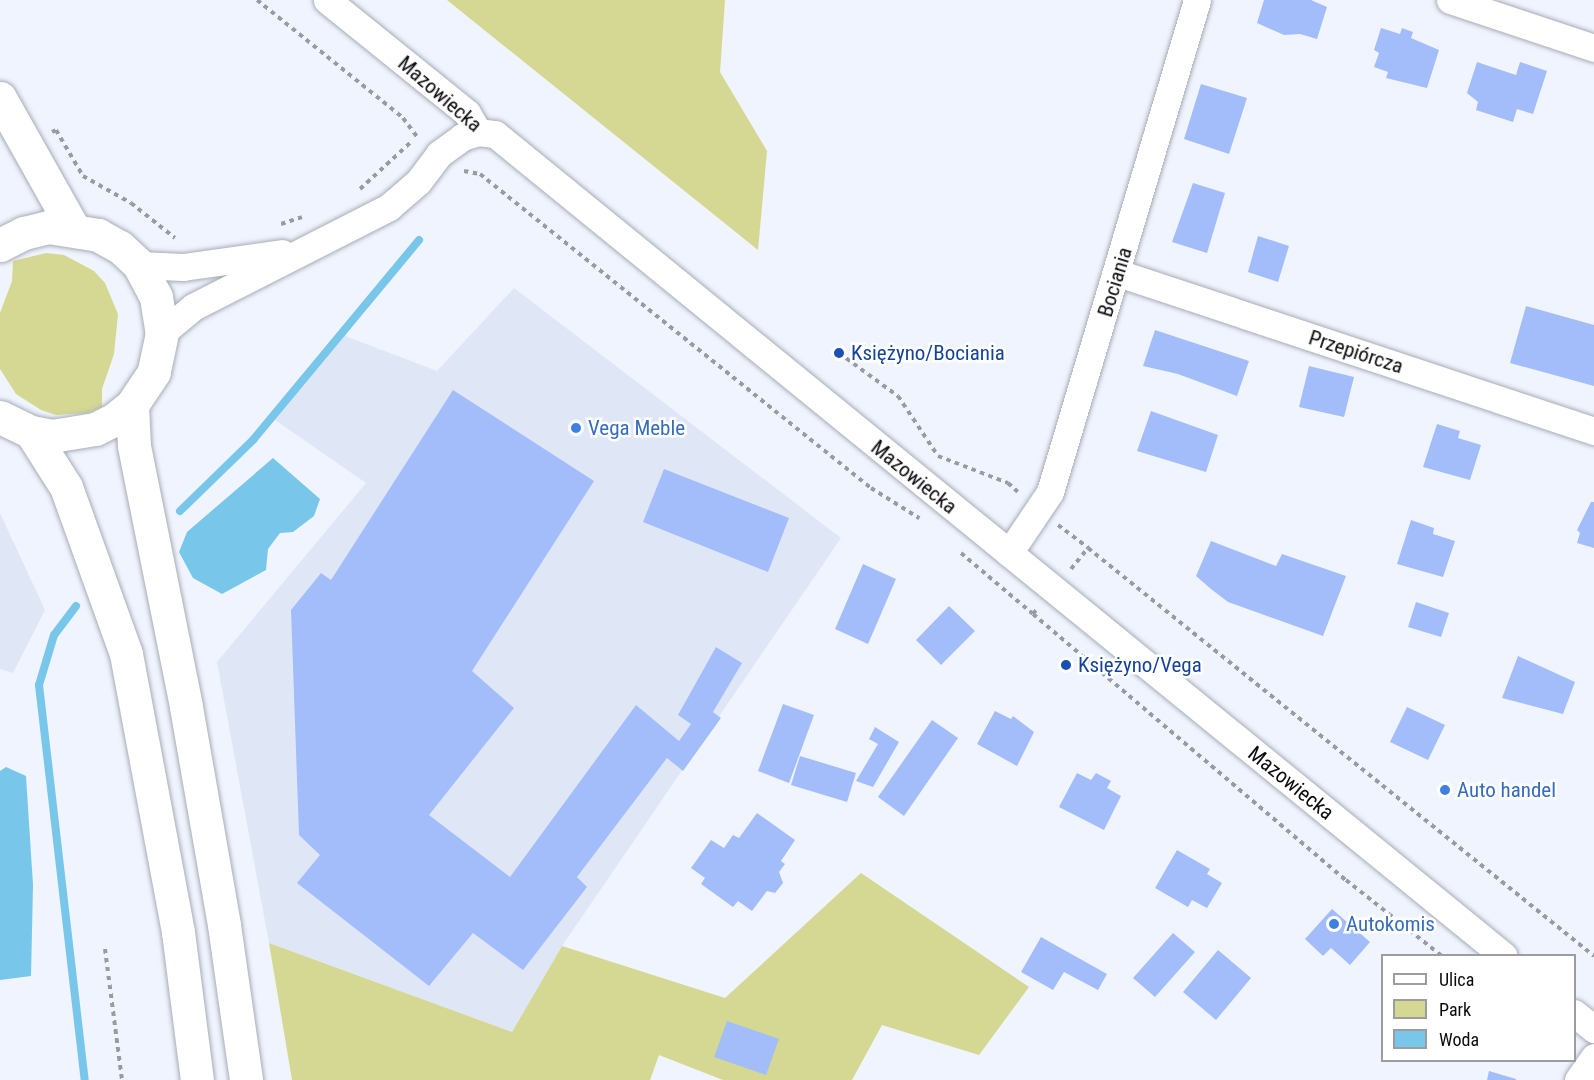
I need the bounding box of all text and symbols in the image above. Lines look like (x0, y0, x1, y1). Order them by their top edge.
street label: Mazowiecka (393, 51, 487, 137)
street label: Bociania (1092, 244, 1138, 320)
street label: Przepiórcza (1306, 325, 1406, 379)
place label: Księżyno/Bociania (851, 340, 1005, 366)
marker: Księżyno/Bociania (832, 346, 846, 360)
place label: Vega Meble (588, 415, 685, 441)
marker: Vega Meble (569, 421, 583, 435)
street label: Mazowiecka (866, 435, 962, 519)
place label: Księżyno/Vega (1078, 652, 1202, 678)
marker: Księżyno/Vega (1059, 658, 1073, 672)
street label: Mazowiecka (1243, 741, 1339, 825)
place label: Auto handel (1457, 777, 1556, 803)
marker: Auto handel (1438, 783, 1452, 797)
place label: Autokomis (1346, 911, 1435, 937)
marker: Autokomis (1327, 917, 1341, 931)
legend (1381, 954, 1576, 1062)
text: Ulica (1439, 969, 1474, 990)
text: Park (1439, 999, 1471, 1020)
text: Woda (1439, 1029, 1479, 1050)

